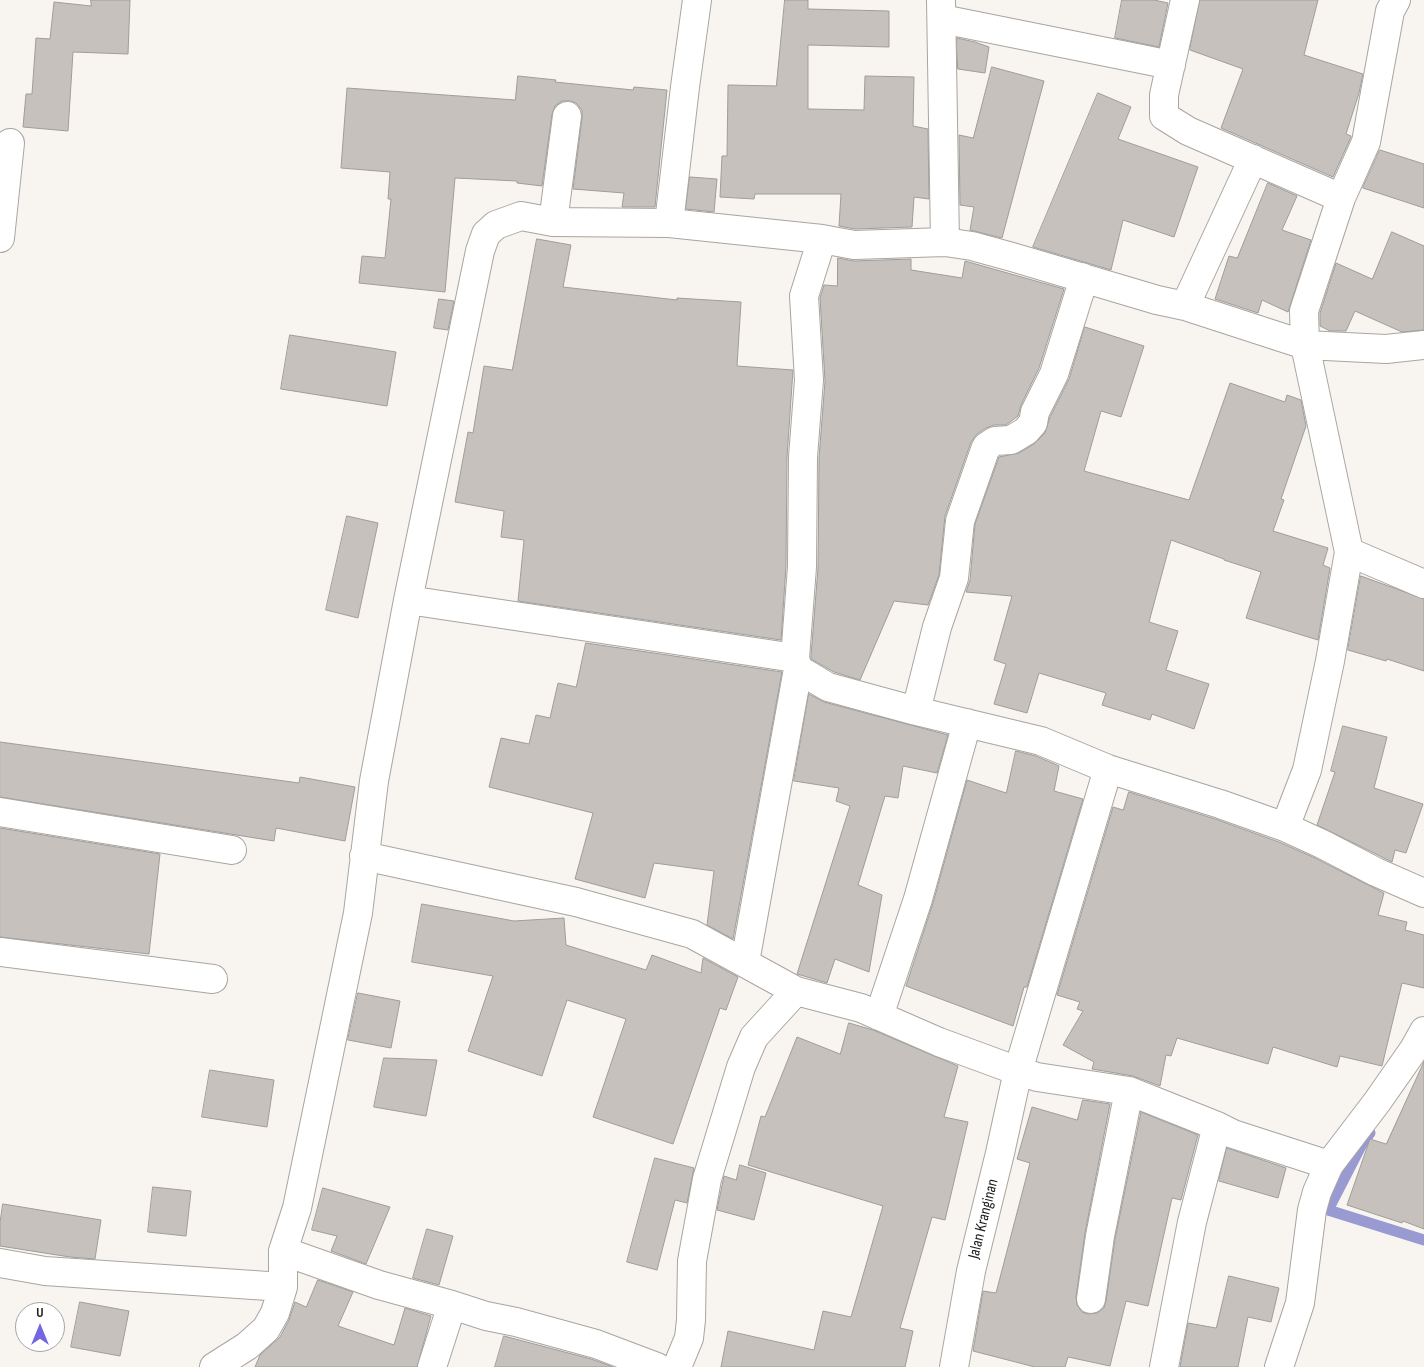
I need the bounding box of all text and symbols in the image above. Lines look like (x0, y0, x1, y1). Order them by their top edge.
street label: Jalan Kranginan (965, 1177, 1003, 1261)
north arrow (15, 1302, 65, 1352)
text: U (36, 1304, 44, 1321)

